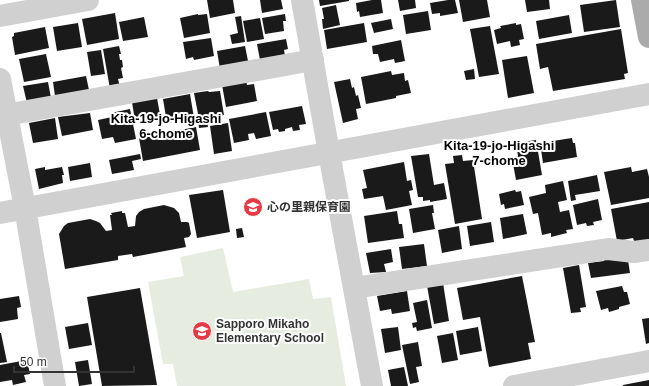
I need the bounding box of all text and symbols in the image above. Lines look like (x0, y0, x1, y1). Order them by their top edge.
district label: Kita-19-jo-Higashi 6-chome (111, 111, 221, 141)
district label: Kita-19-jo-Higashi 7-chome (444, 138, 554, 168)
school or university icon: 心の里親保育園 (242, 196, 264, 218)
place label: 心の里親保育園 (267, 200, 351, 214)
place label: Sapporo Mikaho Elementary School (216, 317, 324, 345)
school or university icon: Sapporo Mikaho Elementary School (191, 320, 213, 342)
scale bar (14, 348, 134, 374)
text: 50 m (20, 355, 47, 369)

